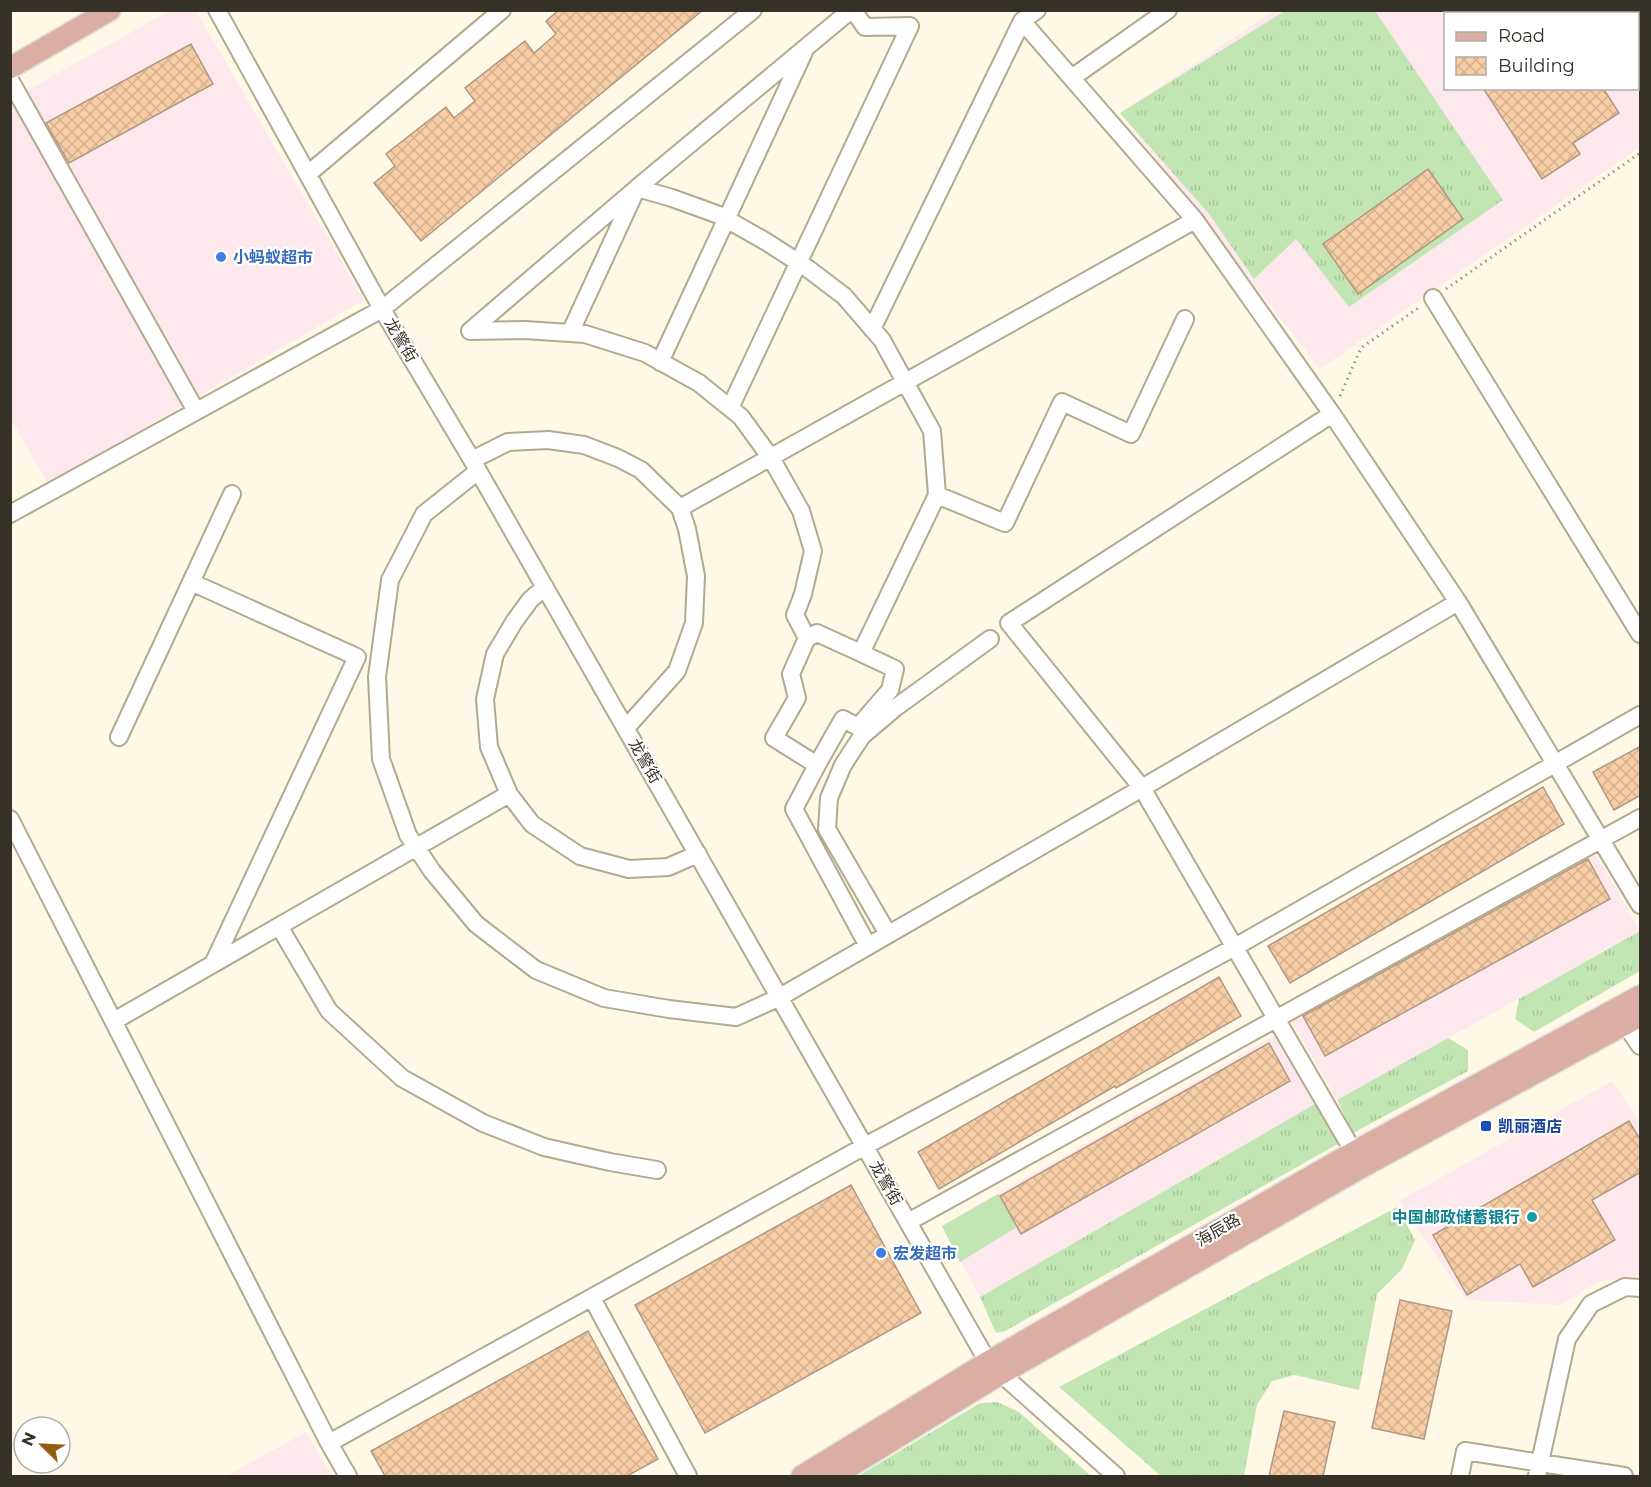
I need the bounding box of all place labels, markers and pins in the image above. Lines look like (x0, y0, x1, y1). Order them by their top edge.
place label: 小蚂蚁超市 (233, 248, 313, 267)
marker: 小蚂蚁超市 (214, 250, 228, 264)
place label: 凯丽酒店 (1498, 1117, 1562, 1136)
marker: 凯丽酒店 (1479, 1119, 1493, 1133)
place label: 中国邮政储蓄银行 (1392, 1208, 1520, 1227)
marker: 中国邮政储蓄银行 (1525, 1210, 1539, 1224)
place label: 宏发超市 (893, 1244, 957, 1263)
marker: 宏发超市 (874, 1246, 888, 1260)

